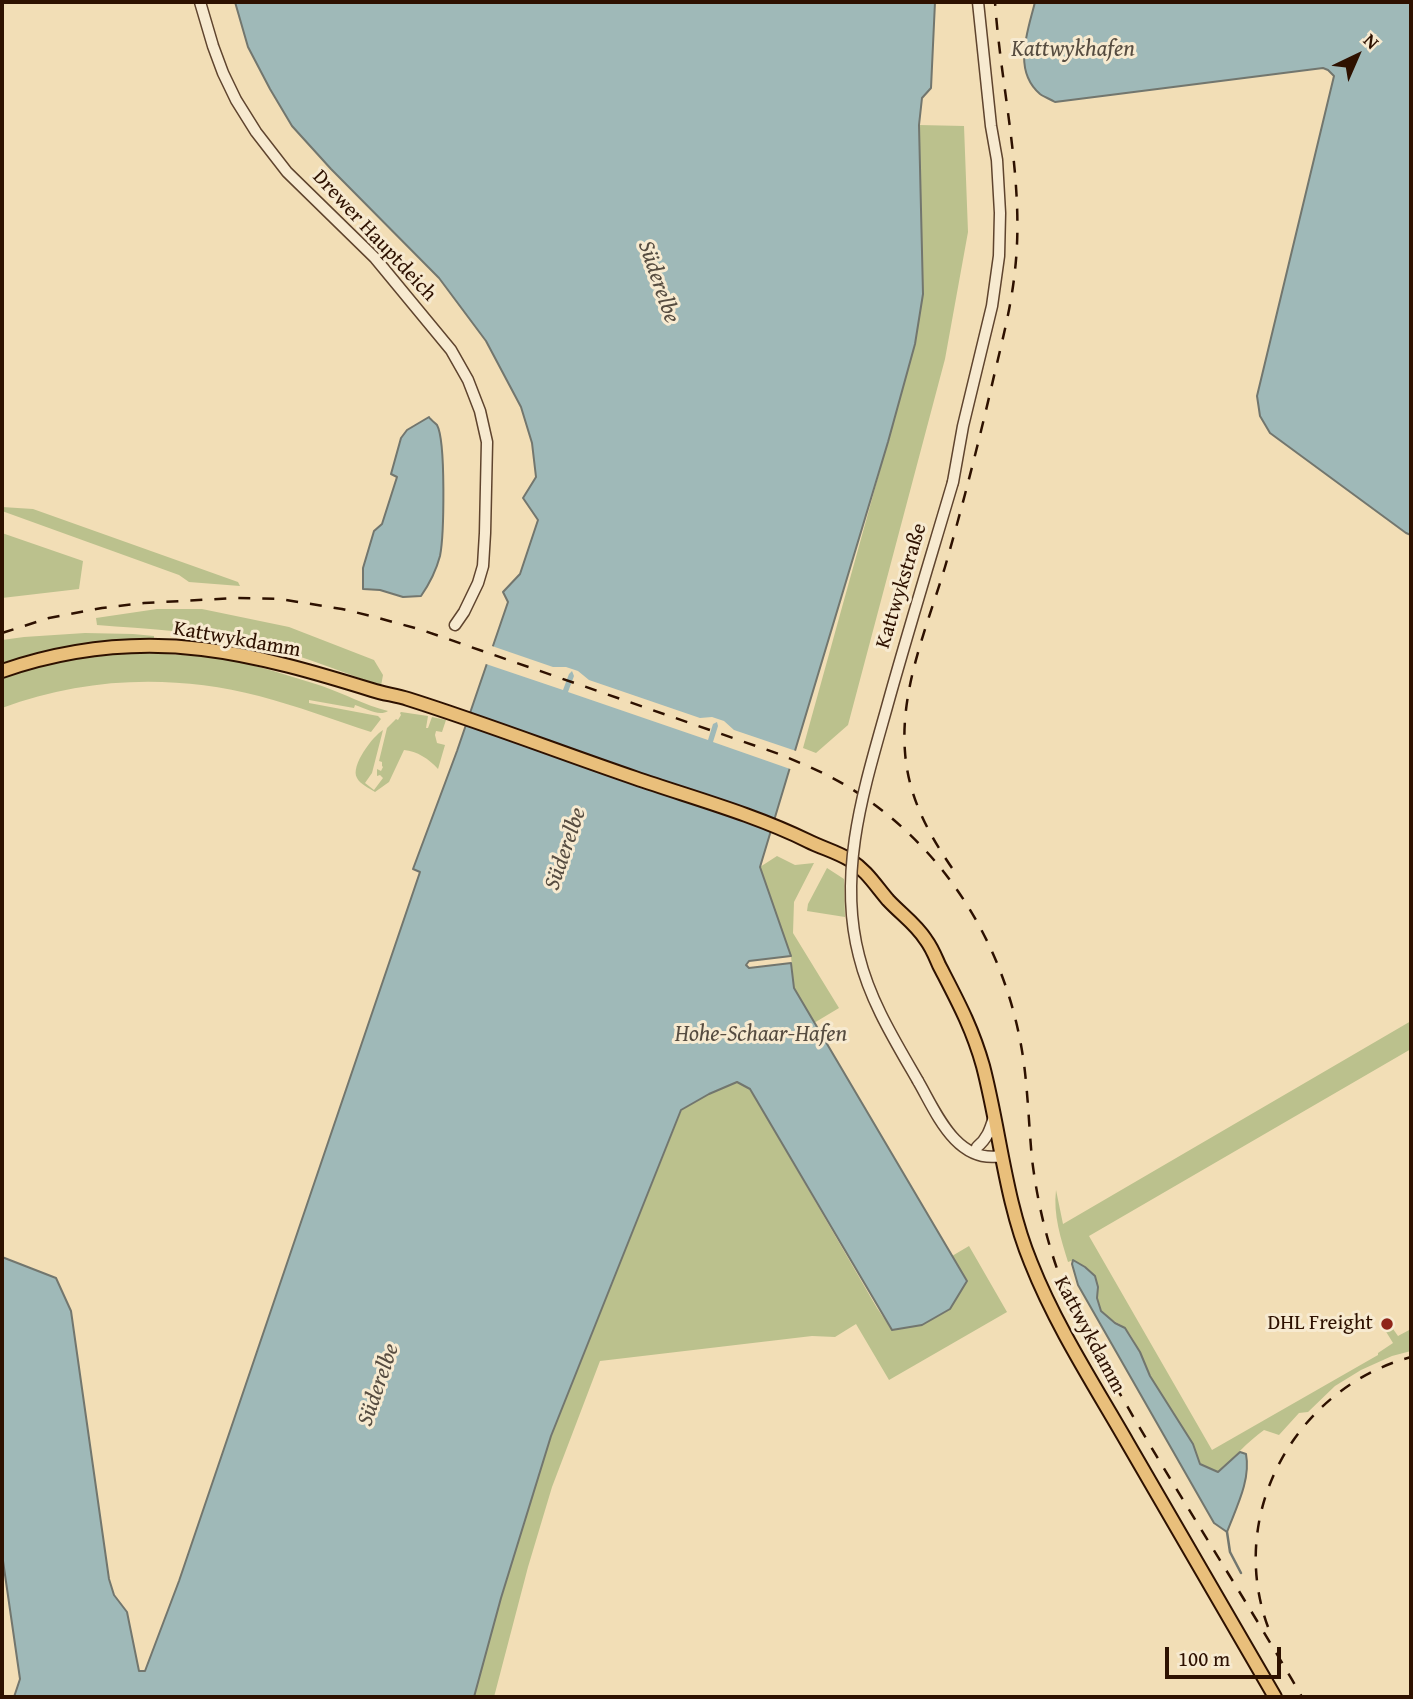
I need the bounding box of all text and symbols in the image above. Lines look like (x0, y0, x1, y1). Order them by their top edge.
north arrow (1322, 21, 1392, 91)
text: N (1357, 26, 1386, 55)
water label: Kattwykhafen (1011, 36, 1135, 64)
street label: Drewer Hauptdeich (307, 165, 441, 307)
water label: Süderelbe (631, 237, 685, 327)
street label: Kattwykstraße (871, 520, 933, 652)
street label: Kattwykdamm (171, 616, 303, 664)
water label: Süderelbe (539, 804, 593, 894)
water label: Hohe-Schaar-Hafen (675, 1021, 847, 1049)
street label: Kattwykdamm (1048, 1272, 1130, 1398)
place label: DHL Freight (1267, 1311, 1373, 1337)
marker: DHL Freight (1379, 1316, 1395, 1332)
water label: Süderelbe (352, 1340, 406, 1430)
scale bar (1168, 1632, 1284, 1676)
text: 100 m (1178, 1643, 1230, 1674)

